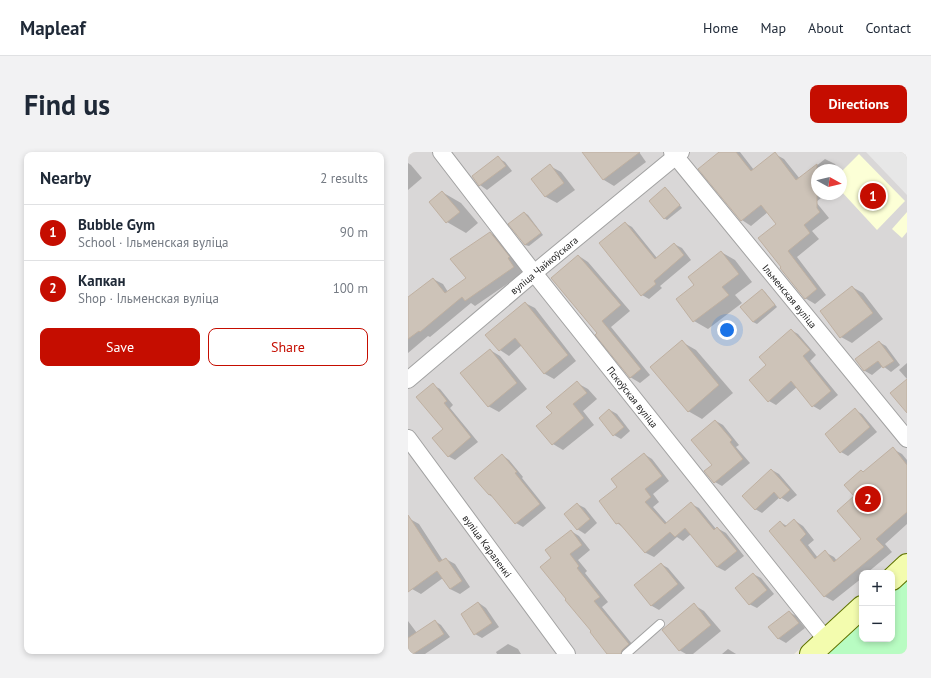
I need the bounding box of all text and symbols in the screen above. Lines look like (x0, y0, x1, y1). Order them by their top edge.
text: Mapleaf (20, 16, 86, 40)
text: Home (703, 19, 738, 37)
text: Map (760, 19, 786, 37)
text: About (808, 19, 844, 37)
text: Contact (866, 19, 911, 37)
button: Directions (810, 85, 907, 123)
text: Find us (24, 86, 110, 123)
north arrow (811, 164, 847, 200)
text: Nearby (40, 167, 91, 189)
text: 2 results (320, 170, 368, 187)
pin: 1 (860, 181, 886, 211)
text: Bubble Gym (78, 215, 155, 234)
text: 1 (49, 224, 57, 241)
text: 90 m (340, 224, 368, 241)
street label: вуліца Чайкоўскага (507, 233, 581, 297)
text: School · Ільменская вуліца (78, 234, 229, 251)
street label: Ільменская вуліца (760, 261, 820, 331)
text: Капкан (78, 271, 126, 290)
text: 2 (49, 280, 57, 297)
text: 100 m (333, 280, 368, 297)
text: Shop · Ільменская вуліца (78, 290, 219, 307)
your location (717, 320, 737, 340)
button: Save (40, 328, 200, 366)
button: Share (208, 328, 368, 366)
street label: Пскоўская вуліца (604, 364, 661, 430)
pin: 2 (855, 484, 881, 514)
street label: вуліца Караленкі (460, 512, 515, 580)
map controls (859, 570, 895, 642)
button: + (859, 570, 895, 606)
button: − (859, 606, 895, 642)

